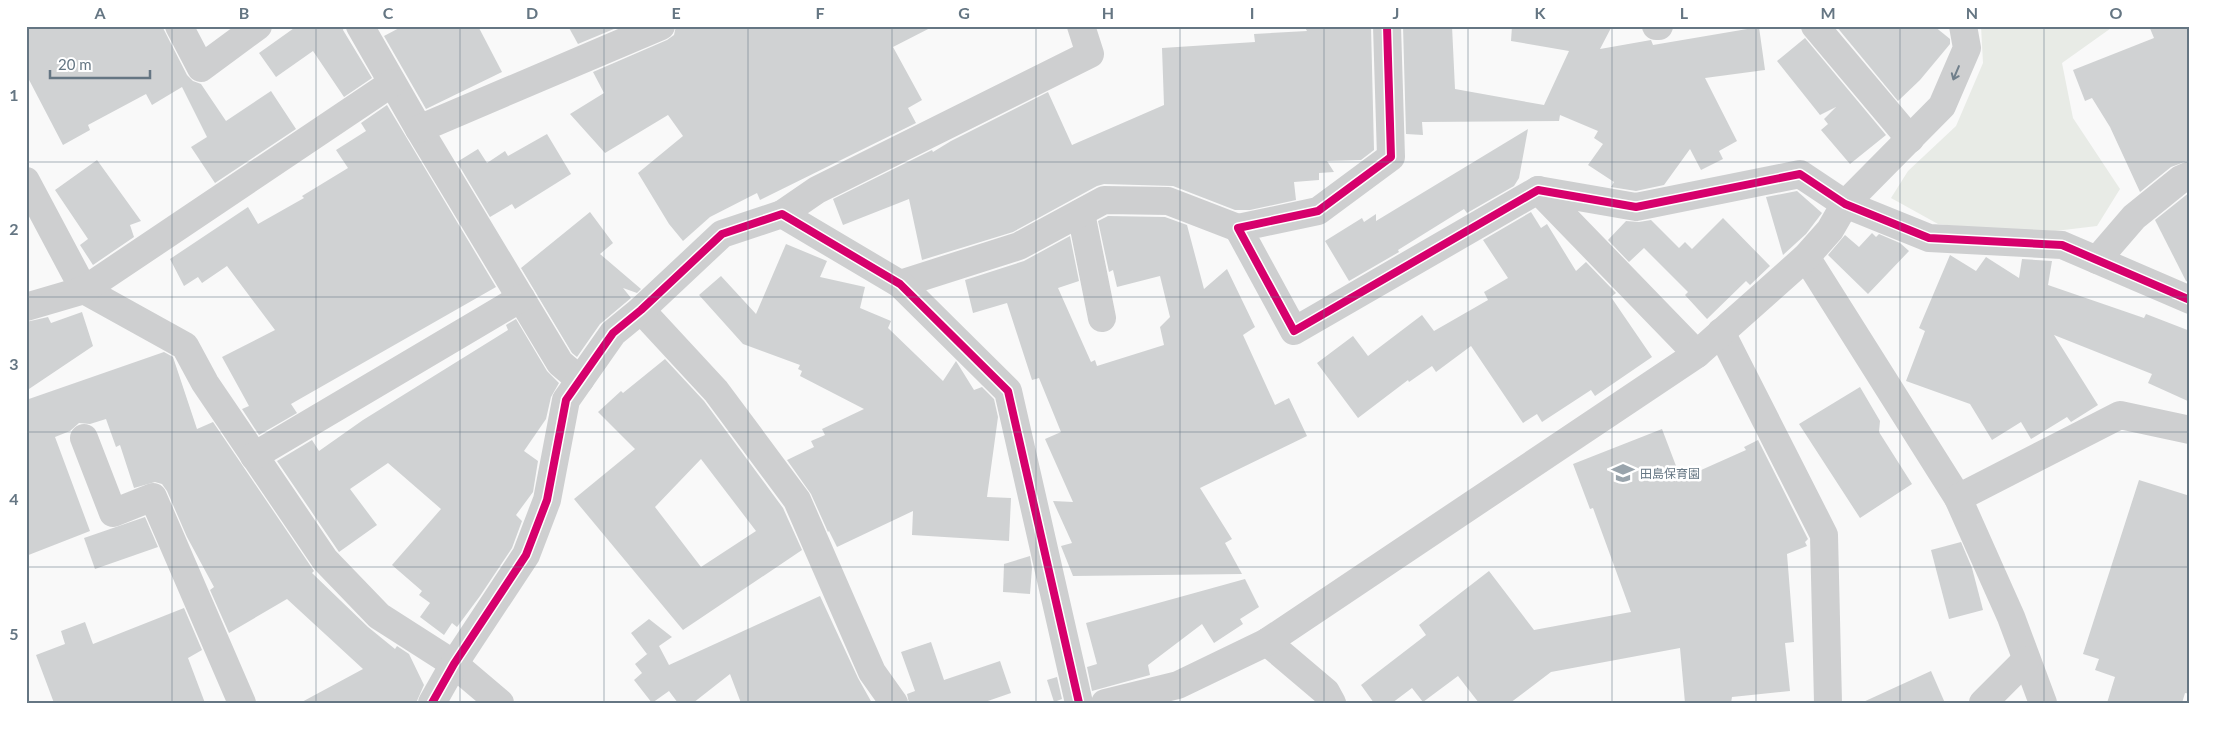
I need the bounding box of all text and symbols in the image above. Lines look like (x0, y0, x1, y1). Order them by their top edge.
text: A (93, 3, 106, 22)
text: B (239, 3, 249, 22)
text: C (383, 3, 394, 22)
text: D (526, 3, 538, 22)
text: E (671, 3, 681, 22)
text: F (815, 3, 825, 22)
text: G (958, 3, 970, 22)
text: H (1102, 3, 1114, 22)
text: I (1250, 3, 1254, 22)
text: J (1393, 3, 1399, 22)
text: K (1535, 3, 1547, 22)
text: L (1680, 3, 1689, 22)
text: M (1820, 3, 1836, 22)
text: N (1966, 3, 1978, 22)
text: O (2110, 3, 2123, 22)
scale bar (50, 48, 150, 80)
text: 20 m (58, 55, 92, 73)
one-way arrow (1951, 65, 1961, 80)
text: 1 (9, 85, 19, 104)
text: 2 (9, 219, 19, 238)
text: 3 (9, 354, 19, 373)
school or university icon: 田島保育園 (1610, 460, 1636, 486)
place label: 田島保育園 (1640, 466, 1700, 481)
text: 4 (9, 489, 19, 508)
text: 5 (9, 624, 19, 643)

